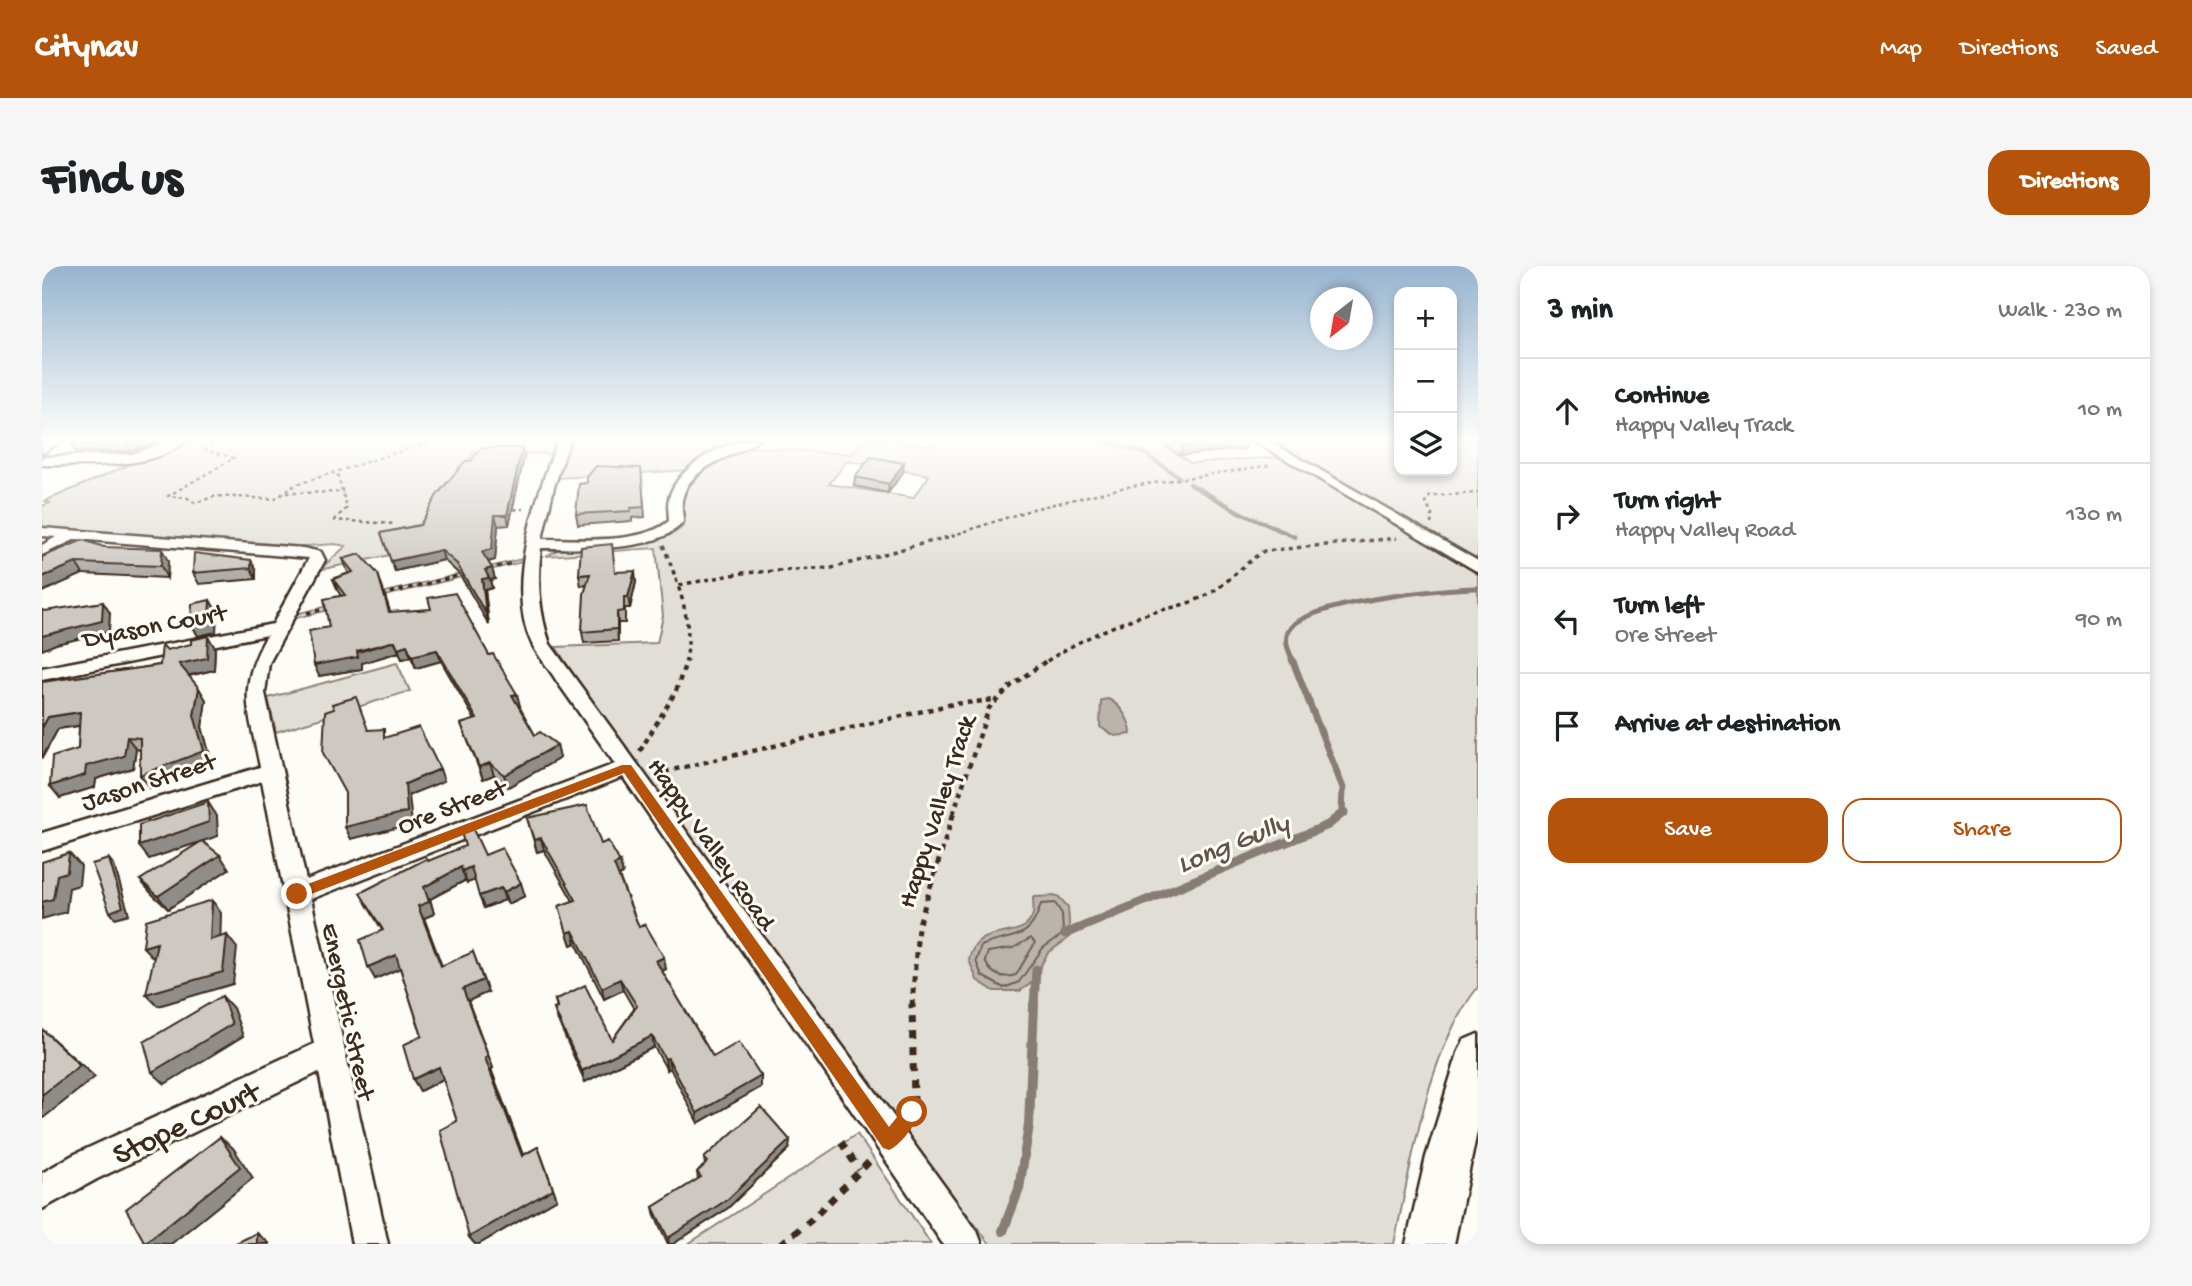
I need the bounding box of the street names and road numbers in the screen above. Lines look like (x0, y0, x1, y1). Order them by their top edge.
street label: Dyason Court (79, 599, 231, 658)
street label: Happy Valley Track (894, 710, 986, 913)
street label: Jason Street (78, 747, 223, 821)
street label: Happy Valley Road (638, 753, 781, 939)
street label: Ore Street (394, 773, 513, 844)
street label: Energetic Street (312, 921, 380, 1105)
street label: Stope Court (108, 1074, 269, 1176)

